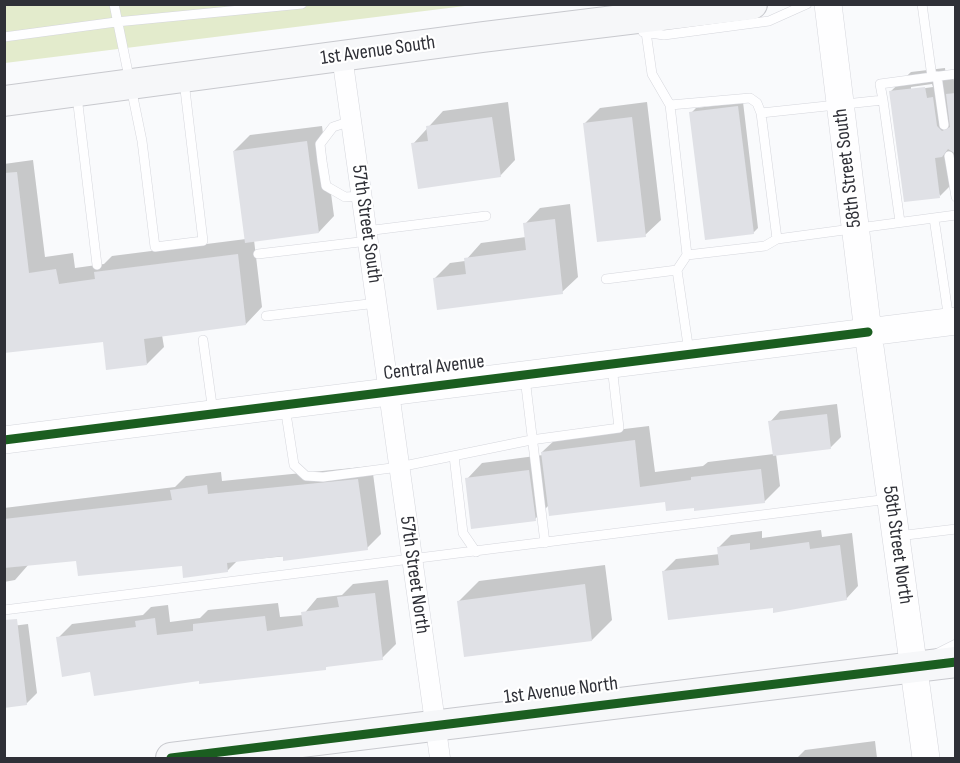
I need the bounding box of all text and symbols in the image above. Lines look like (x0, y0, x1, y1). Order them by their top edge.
street label: 1st Avenue South (319, 31, 437, 71)
street label: 58th Street South (829, 107, 867, 229)
street label: 57th Street South (346, 163, 386, 285)
street label: Central Avenue (382, 350, 486, 386)
street label: 58th Street North (877, 484, 917, 606)
street label: 57th Street North (394, 515, 434, 635)
street label: 1st Avenue North (503, 672, 619, 710)

